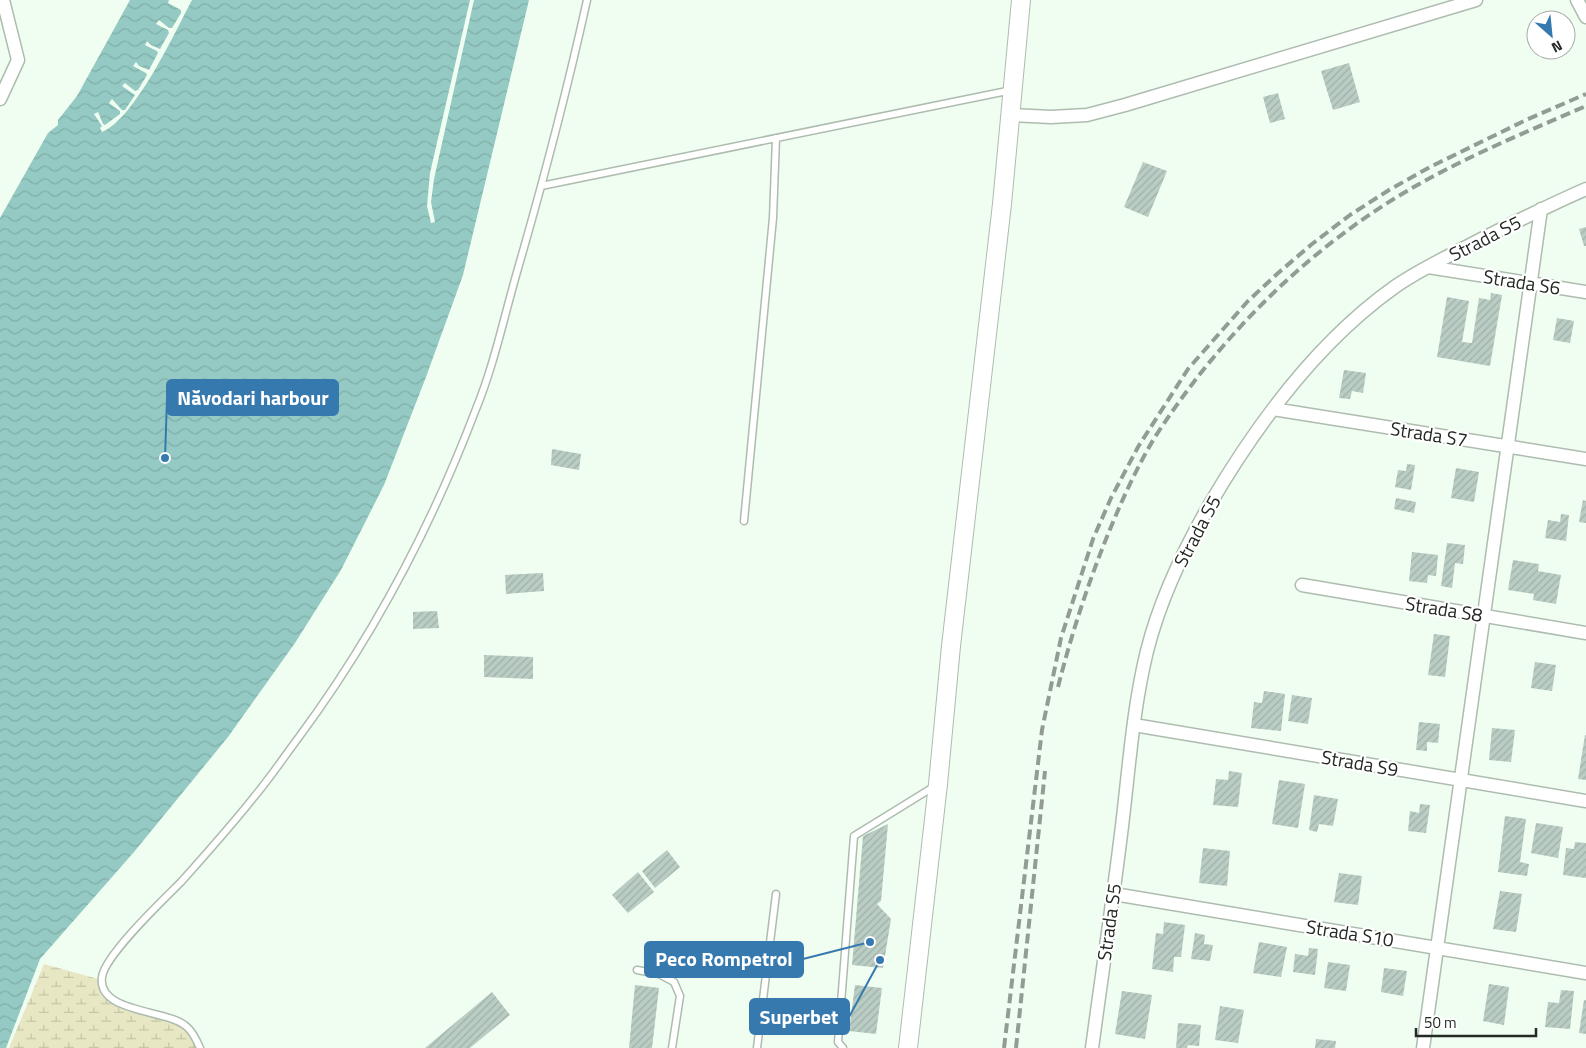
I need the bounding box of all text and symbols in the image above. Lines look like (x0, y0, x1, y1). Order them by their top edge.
north arrow (1526, 10, 1576, 60)
text: N (1548, 35, 1566, 59)
street label: Strada S5 (1444, 207, 1526, 268)
street label: Strada S6 (1481, 261, 1563, 302)
callout: Năvodari harbour (167, 380, 338, 415)
text: Năvodari harbour (177, 382, 329, 413)
street label: Strada S7 (1388, 413, 1470, 454)
street label: Strada S5 (1166, 490, 1228, 572)
street label: Strada S8 (1403, 588, 1485, 629)
street label: Strada S9 (1319, 741, 1401, 784)
street label: Strada S5 (1089, 882, 1128, 962)
street label: Strada S10 (1304, 911, 1396, 954)
callout: Peco Rompetrol (645, 942, 803, 977)
text: Peco Rompetrol (655, 943, 793, 974)
callout: Superbet (750, 999, 849, 1034)
text: Superbet (760, 1001, 838, 1032)
scale bar (1416, 1006, 1536, 1038)
text: 50 m (1424, 1011, 1457, 1034)

